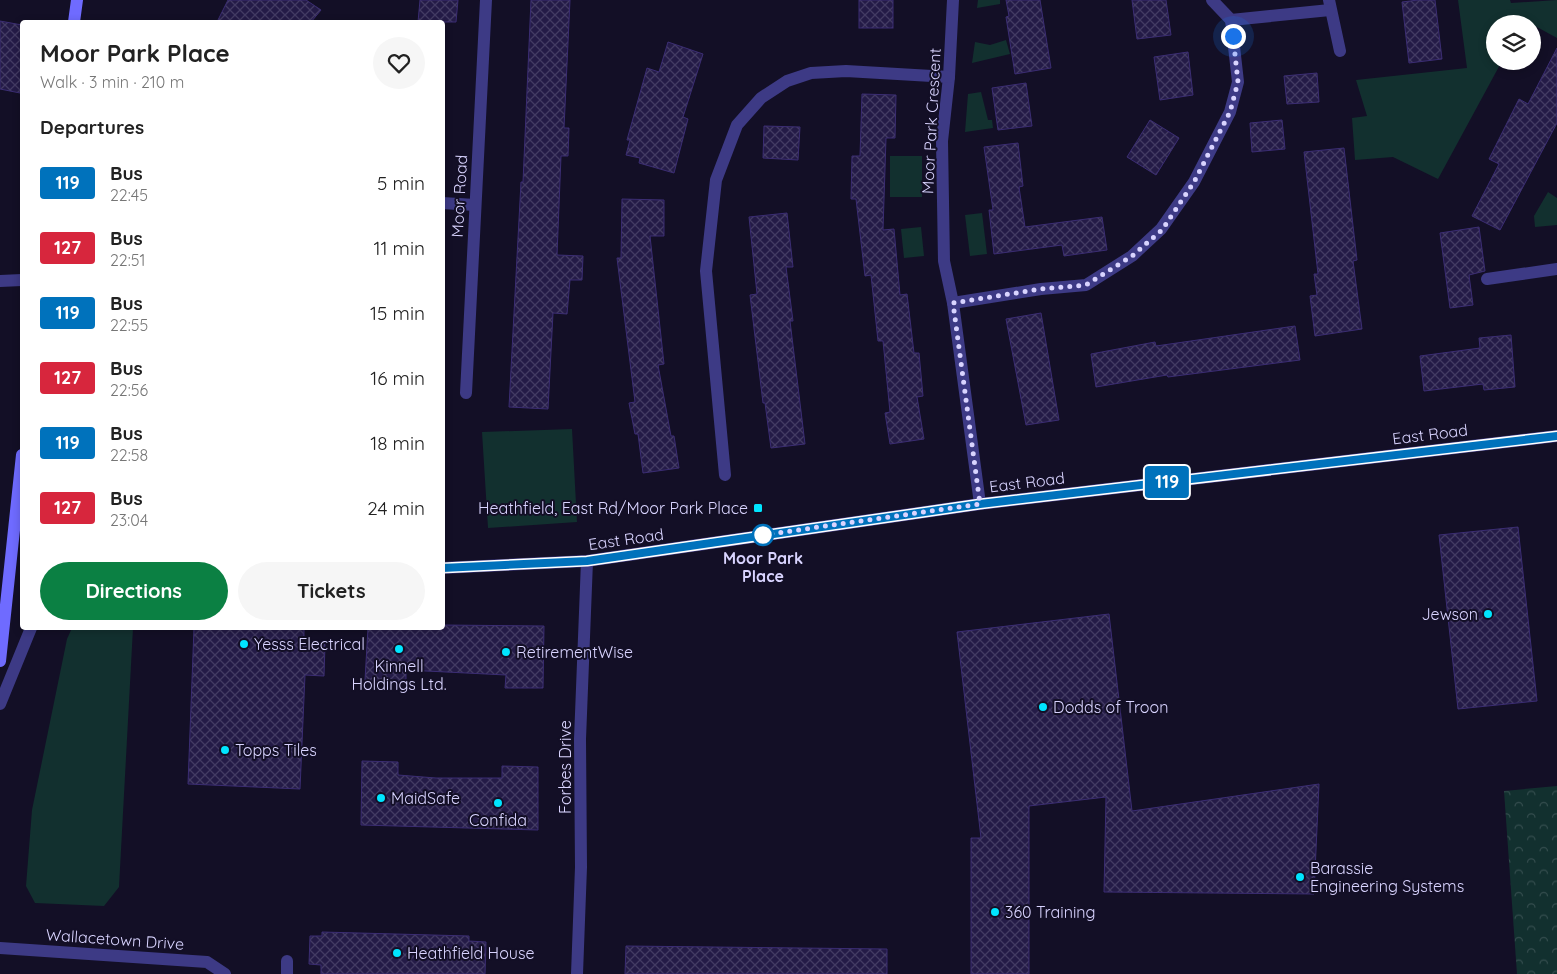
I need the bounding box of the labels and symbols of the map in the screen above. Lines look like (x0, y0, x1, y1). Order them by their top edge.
your location (1221, 24, 1246, 49)
street label: Moor Park Crescent (917, 48, 945, 194)
street label: Moor Road (447, 154, 471, 238)
street label: East Road (1391, 419, 1469, 449)
line badge: 119 (1138, 466, 1196, 498)
street label: East Road (988, 467, 1066, 497)
place label: Heathfield, East Rd/Moor Park Place (478, 498, 748, 518)
marker: Heathfield, East Rd/Moor Park Place (752, 502, 764, 514)
street label: East Road (587, 524, 665, 554)
marker: Moor Park Place (752, 524, 774, 546)
place label: Moor Park Place (723, 548, 803, 586)
place label: Jewson (1421, 604, 1478, 624)
marker: Jewson (1482, 608, 1494, 620)
place label: Yesss Electrical (254, 634, 365, 654)
marker: Yesss Electrical (238, 638, 250, 650)
place label: RetirementWise (516, 642, 633, 662)
marker: Kinnell Holdings Ltd. (393, 643, 405, 655)
marker: RetirementWise (500, 646, 512, 658)
place label: Kinnell Holdings Ltd. (351, 656, 447, 694)
place label: Dodds of Troon (1053, 697, 1168, 717)
marker: Dodds of Troon (1037, 701, 1049, 713)
street label: Forbes Drive (555, 720, 575, 814)
place label: Topps Tiles (235, 740, 317, 760)
marker: Topps Tiles (219, 744, 231, 756)
place label: MaidSafe (391, 788, 460, 808)
marker: MaidSafe (375, 792, 387, 804)
marker: Confida (492, 797, 504, 809)
place label: Confida (469, 810, 527, 830)
place label: Barassie Engineering Systems (1310, 858, 1464, 896)
marker: Barassie Engineering Systems (1294, 871, 1306, 883)
place label: 360 Training (1005, 902, 1096, 922)
marker: 360 Training (989, 906, 1001, 918)
street label: Wallacetown Drive (45, 924, 185, 954)
place label: Heathfield House (407, 943, 534, 963)
marker: Heathfield House (391, 947, 403, 959)

